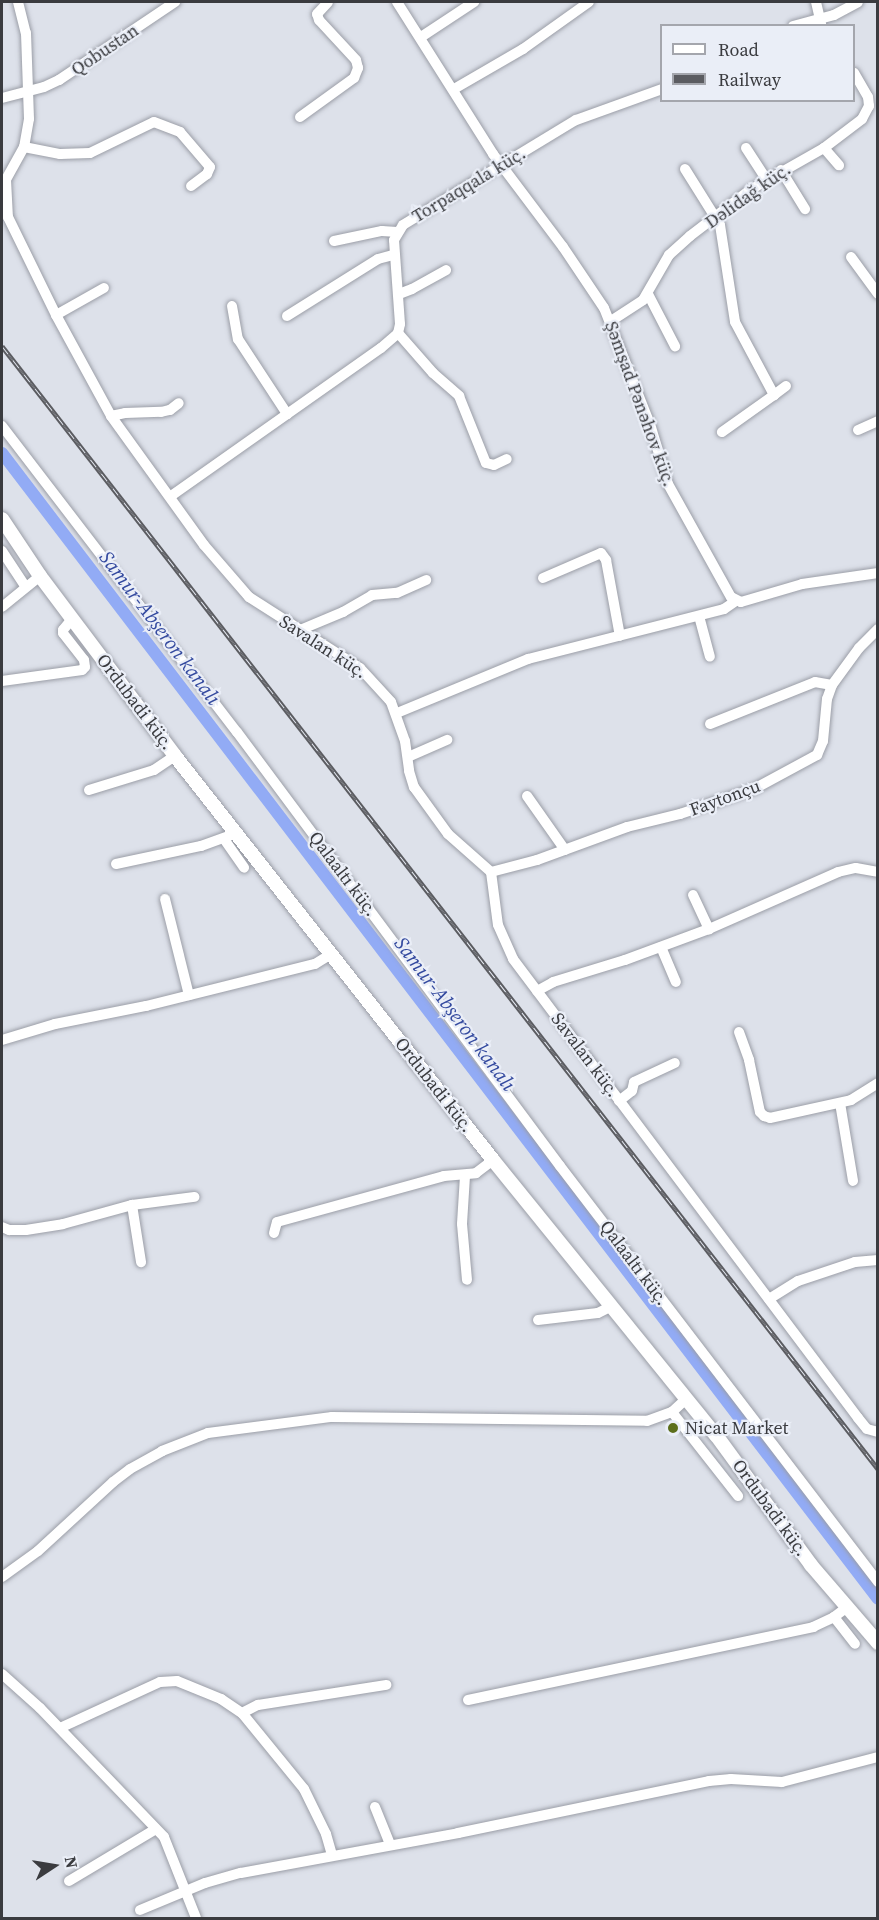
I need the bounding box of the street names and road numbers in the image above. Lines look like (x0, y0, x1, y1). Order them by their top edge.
street label: Qobustan (67, 20, 143, 80)
street label: Torpaqqala küç. (408, 143, 530, 227)
street label: Dəlidağ küç. (701, 159, 795, 233)
street label: Şəmşad Pənəhov küç. (600, 318, 680, 490)
street label: Savalan küç. (275, 611, 371, 683)
street label: Ordubadi küç. (92, 650, 178, 754)
street label: Faytonçu (687, 775, 763, 821)
street label: Qalaaltı küç. (304, 827, 382, 921)
street label: Savalan küç. (546, 1009, 624, 1101)
street label: Ordubadi küç. (390, 1033, 478, 1137)
street label: Qalaaltı küç. (595, 1216, 673, 1310)
street label: Ordubadi küç. (728, 1455, 812, 1561)

